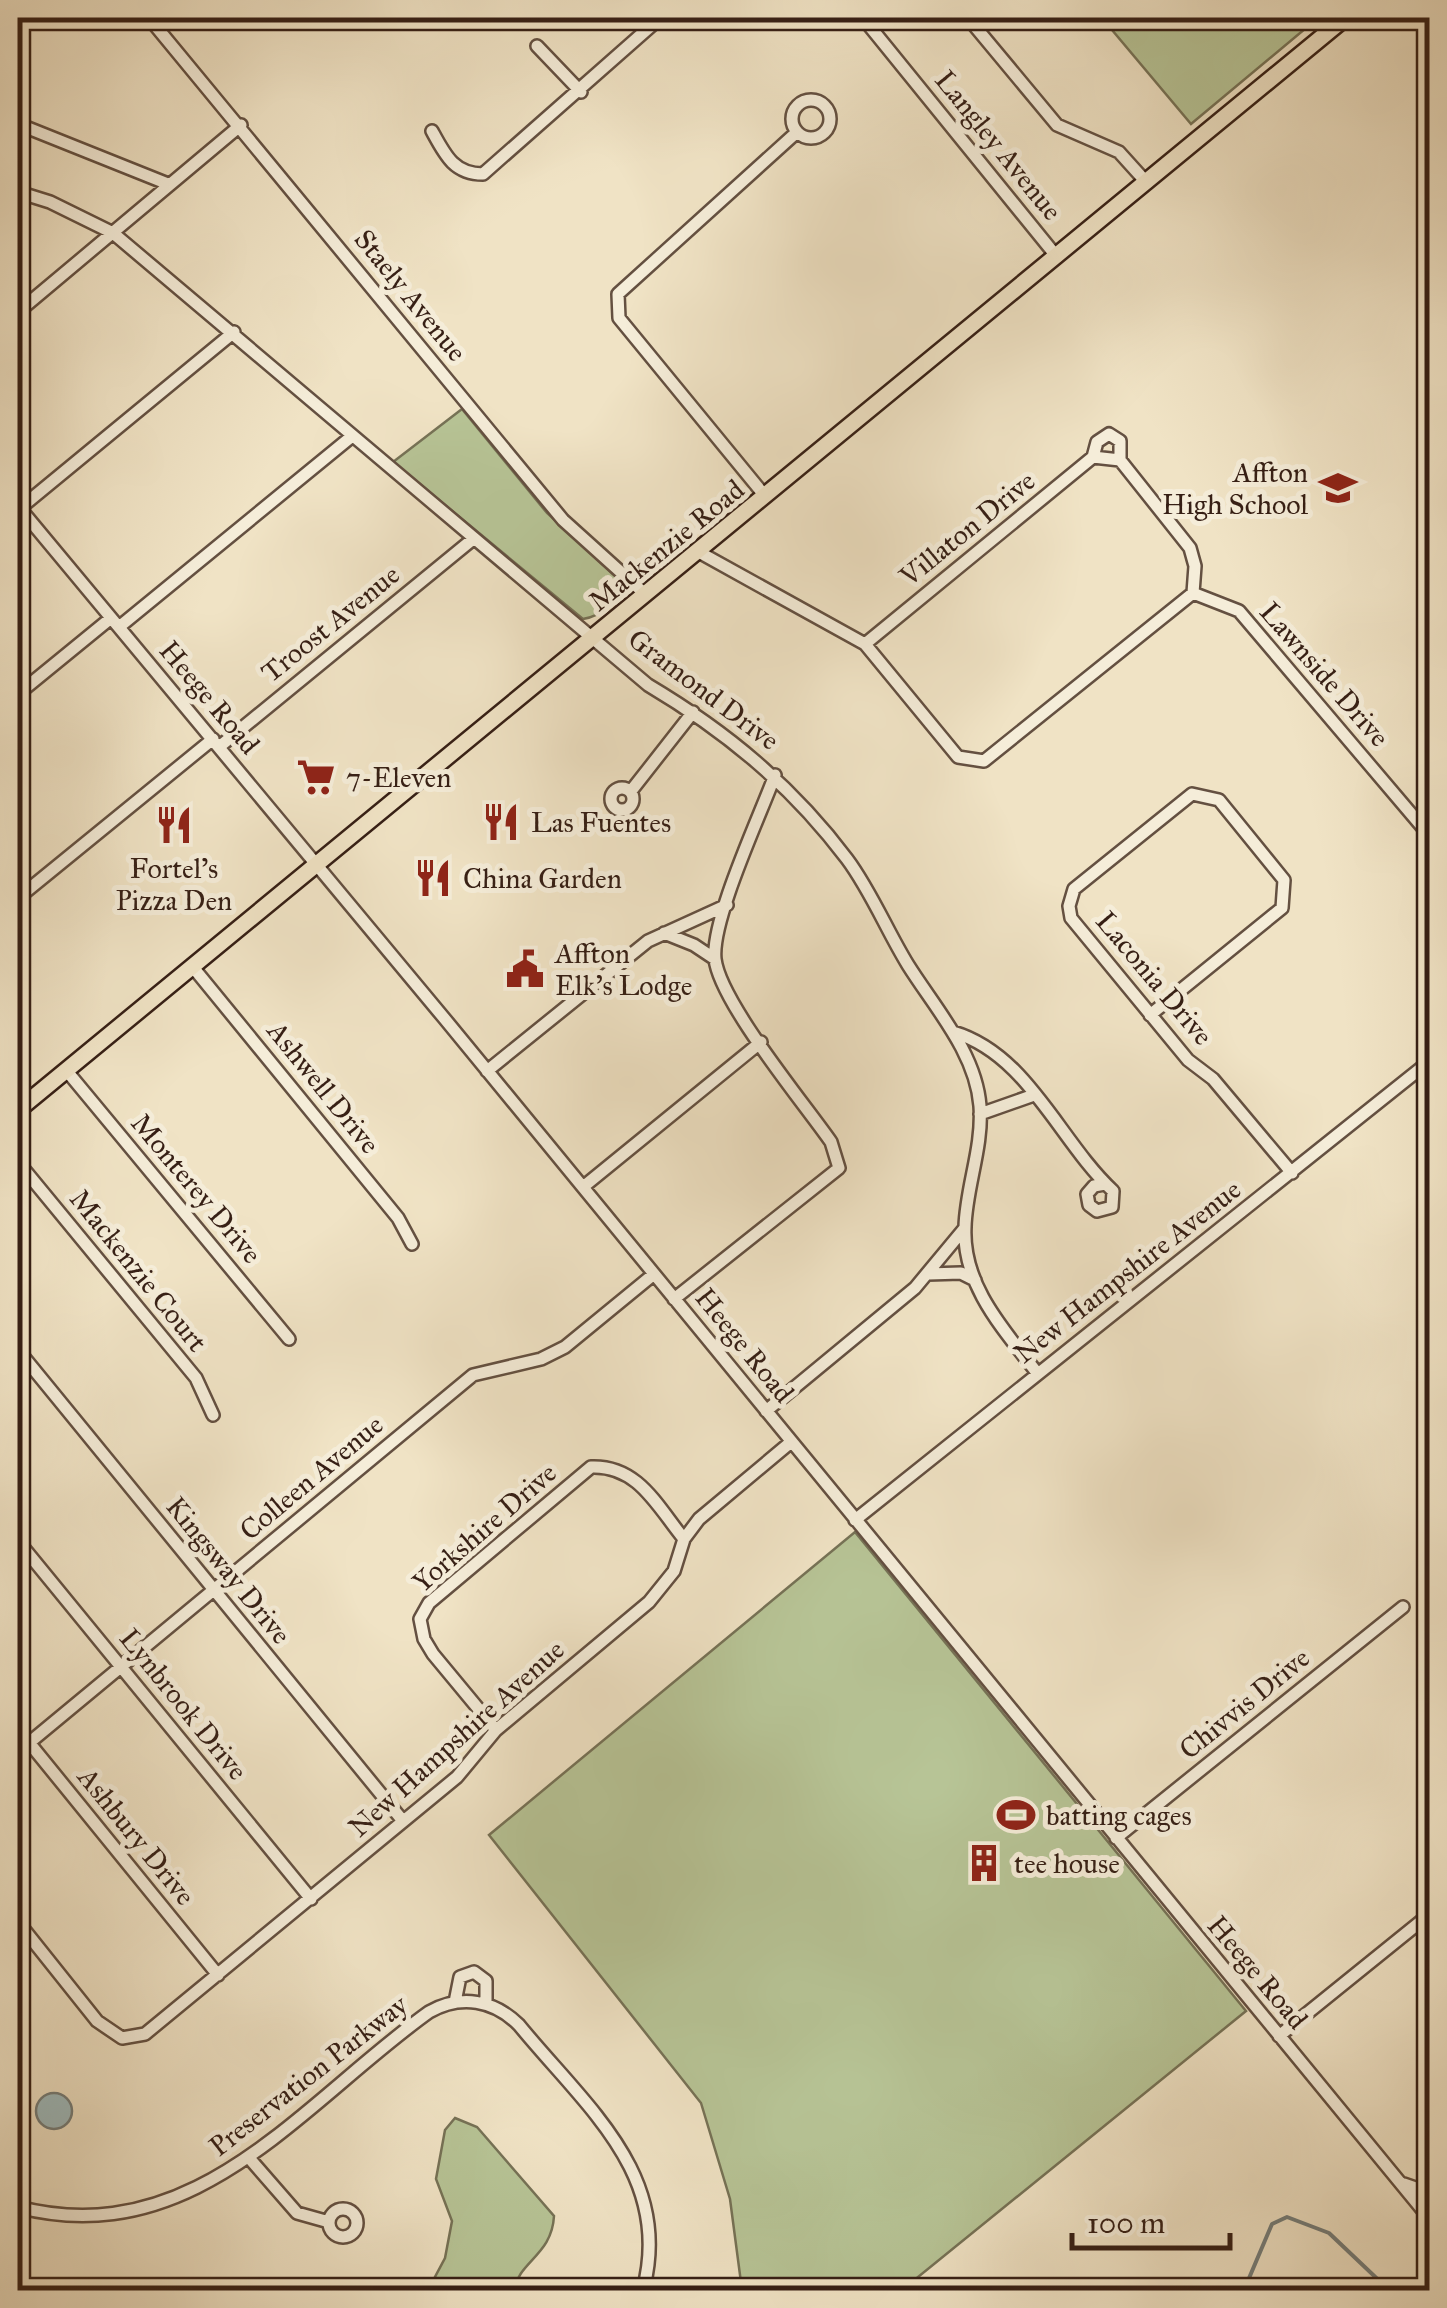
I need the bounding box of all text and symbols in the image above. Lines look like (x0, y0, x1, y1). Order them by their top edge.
street label: Langley Avenue (927, 63, 1070, 227)
street label: Staely Avenue (347, 222, 475, 368)
place label: Affton High School (1162, 455, 1308, 522)
street label: Villaton Drive (892, 463, 1042, 594)
school or university icon: Affton High School (1317, 467, 1359, 509)
street label: Mackenzie Road (581, 472, 751, 619)
street label: Troost Avenue (254, 557, 407, 690)
street label: Lawnside Drive (1252, 595, 1397, 754)
street label: Gramond Drive (621, 621, 786, 758)
street label: Heege Road (152, 633, 267, 761)
supermarket icon: 7-Eleven (295, 756, 337, 798)
place label: 7-Eleven (346, 760, 451, 795)
restaurant icon: Las Fuentes (480, 801, 522, 843)
restaurant icon: Fortel's Pizza Den (153, 804, 195, 846)
place label: Las Fuentes (531, 805, 671, 840)
place label: Fortel's Pizza Den (116, 851, 232, 918)
restaurant icon: China Garden (412, 857, 454, 899)
place label: China Garden (463, 861, 622, 896)
street label: Laconia Drive (1088, 904, 1221, 1052)
place label: Affton Elk's Lodge (554, 936, 692, 1003)
public building icon: Affton Elk's Lodge (504, 948, 546, 990)
street label: Ashwell Drive (259, 1013, 388, 1161)
street label: Monterey Drive (124, 1106, 270, 1270)
street label: New Hampshire Avenue (1007, 1172, 1248, 1371)
street label: Mackenzie Court (62, 1182, 215, 1359)
street label: Heege Road (688, 1281, 802, 1410)
street label: Colleen Avenue (232, 1407, 390, 1548)
street label: Yorkshire Drive (405, 1455, 564, 1599)
street label: Kingsway Drive (159, 1490, 299, 1651)
street label: Lynbrook Drive (112, 1622, 255, 1787)
street label: New Hampshire Avenue (341, 1632, 572, 1845)
street label: Chivvis Drive (1172, 1640, 1317, 1767)
street label: Ashbury Drive (70, 1759, 203, 1912)
sports icon: batting cages (995, 1794, 1037, 1836)
place label: batting cages (1046, 1798, 1192, 1833)
building icon: tee house (963, 1842, 1005, 1884)
place label: tee house (1014, 1846, 1120, 1881)
street label: Heege Road (1200, 1908, 1315, 2036)
street label: Preservation Parkway (202, 1987, 415, 2164)
scale bar (1072, 2188, 1230, 2250)
text: 100 m (1087, 2205, 1165, 2241)

